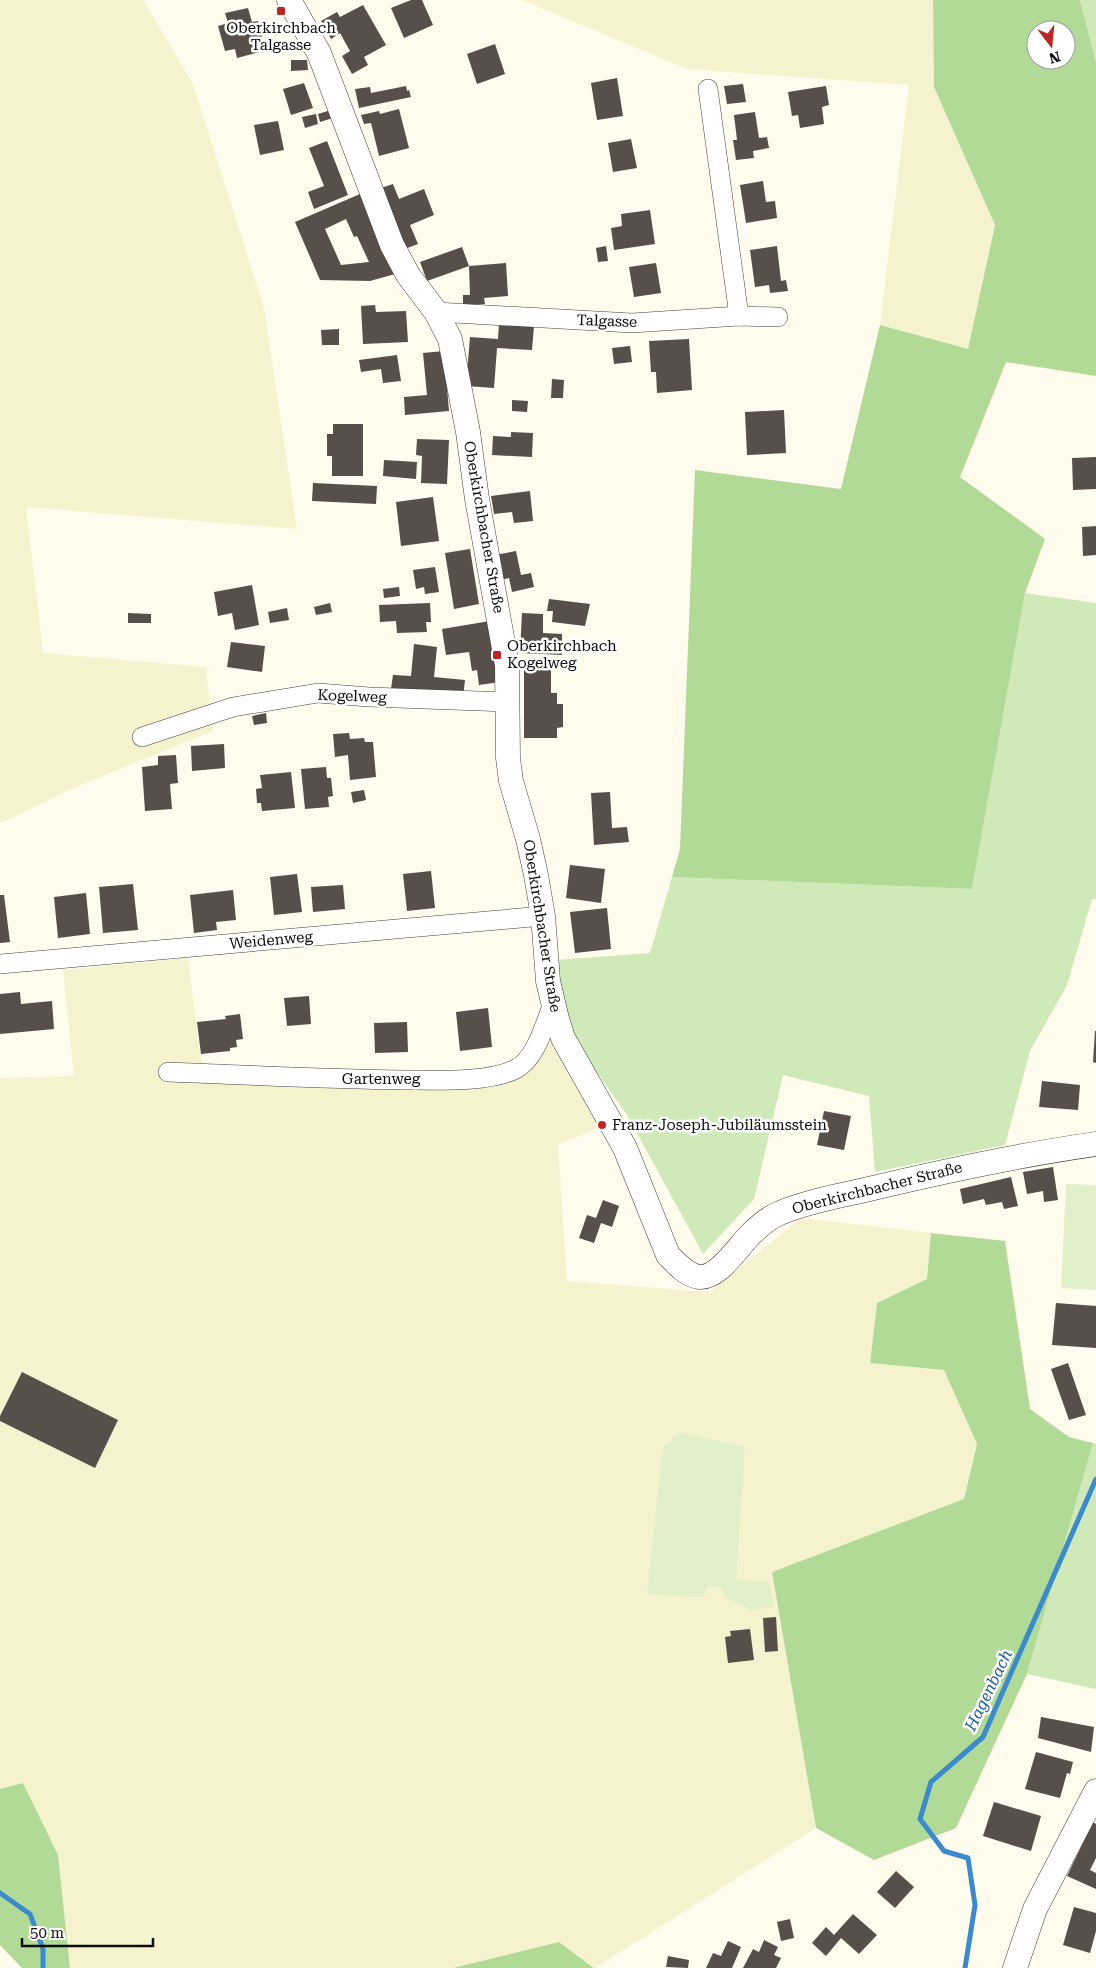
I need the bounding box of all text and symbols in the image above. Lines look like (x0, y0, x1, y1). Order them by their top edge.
marker: Oberkirchbach Talgasse (275, 5, 287, 17)
place label: Oberkirchbach Talgasse (226, 19, 336, 54)
north arrow (1026, 20, 1076, 70)
text: N (1047, 48, 1062, 67)
street label: Talgasse (576, 311, 638, 331)
street label: Oberkirchbacher Straße (460, 439, 508, 615)
place label: Oberkirchbach Kogelweg (507, 637, 617, 672)
marker: Oberkirchbach Kogelweg (491, 649, 503, 661)
street label: Kogelweg (317, 686, 387, 706)
street label: Oberkirchbacher Straße (519, 838, 565, 1014)
street label: Weidenweg (228, 927, 314, 953)
street label: Gartenweg (342, 1070, 421, 1088)
place label: Franz-Joseph-Jubiläumsstein (612, 1116, 827, 1134)
marker: Franz-Joseph-Jubiläumsstein (596, 1119, 608, 1131)
street label: Oberkirchbacher Straße (790, 1158, 964, 1218)
water label: Hagenbach (960, 1647, 1016, 1735)
scale bar (22, 1916, 154, 1948)
text: 50 m (30, 1924, 65, 1942)

